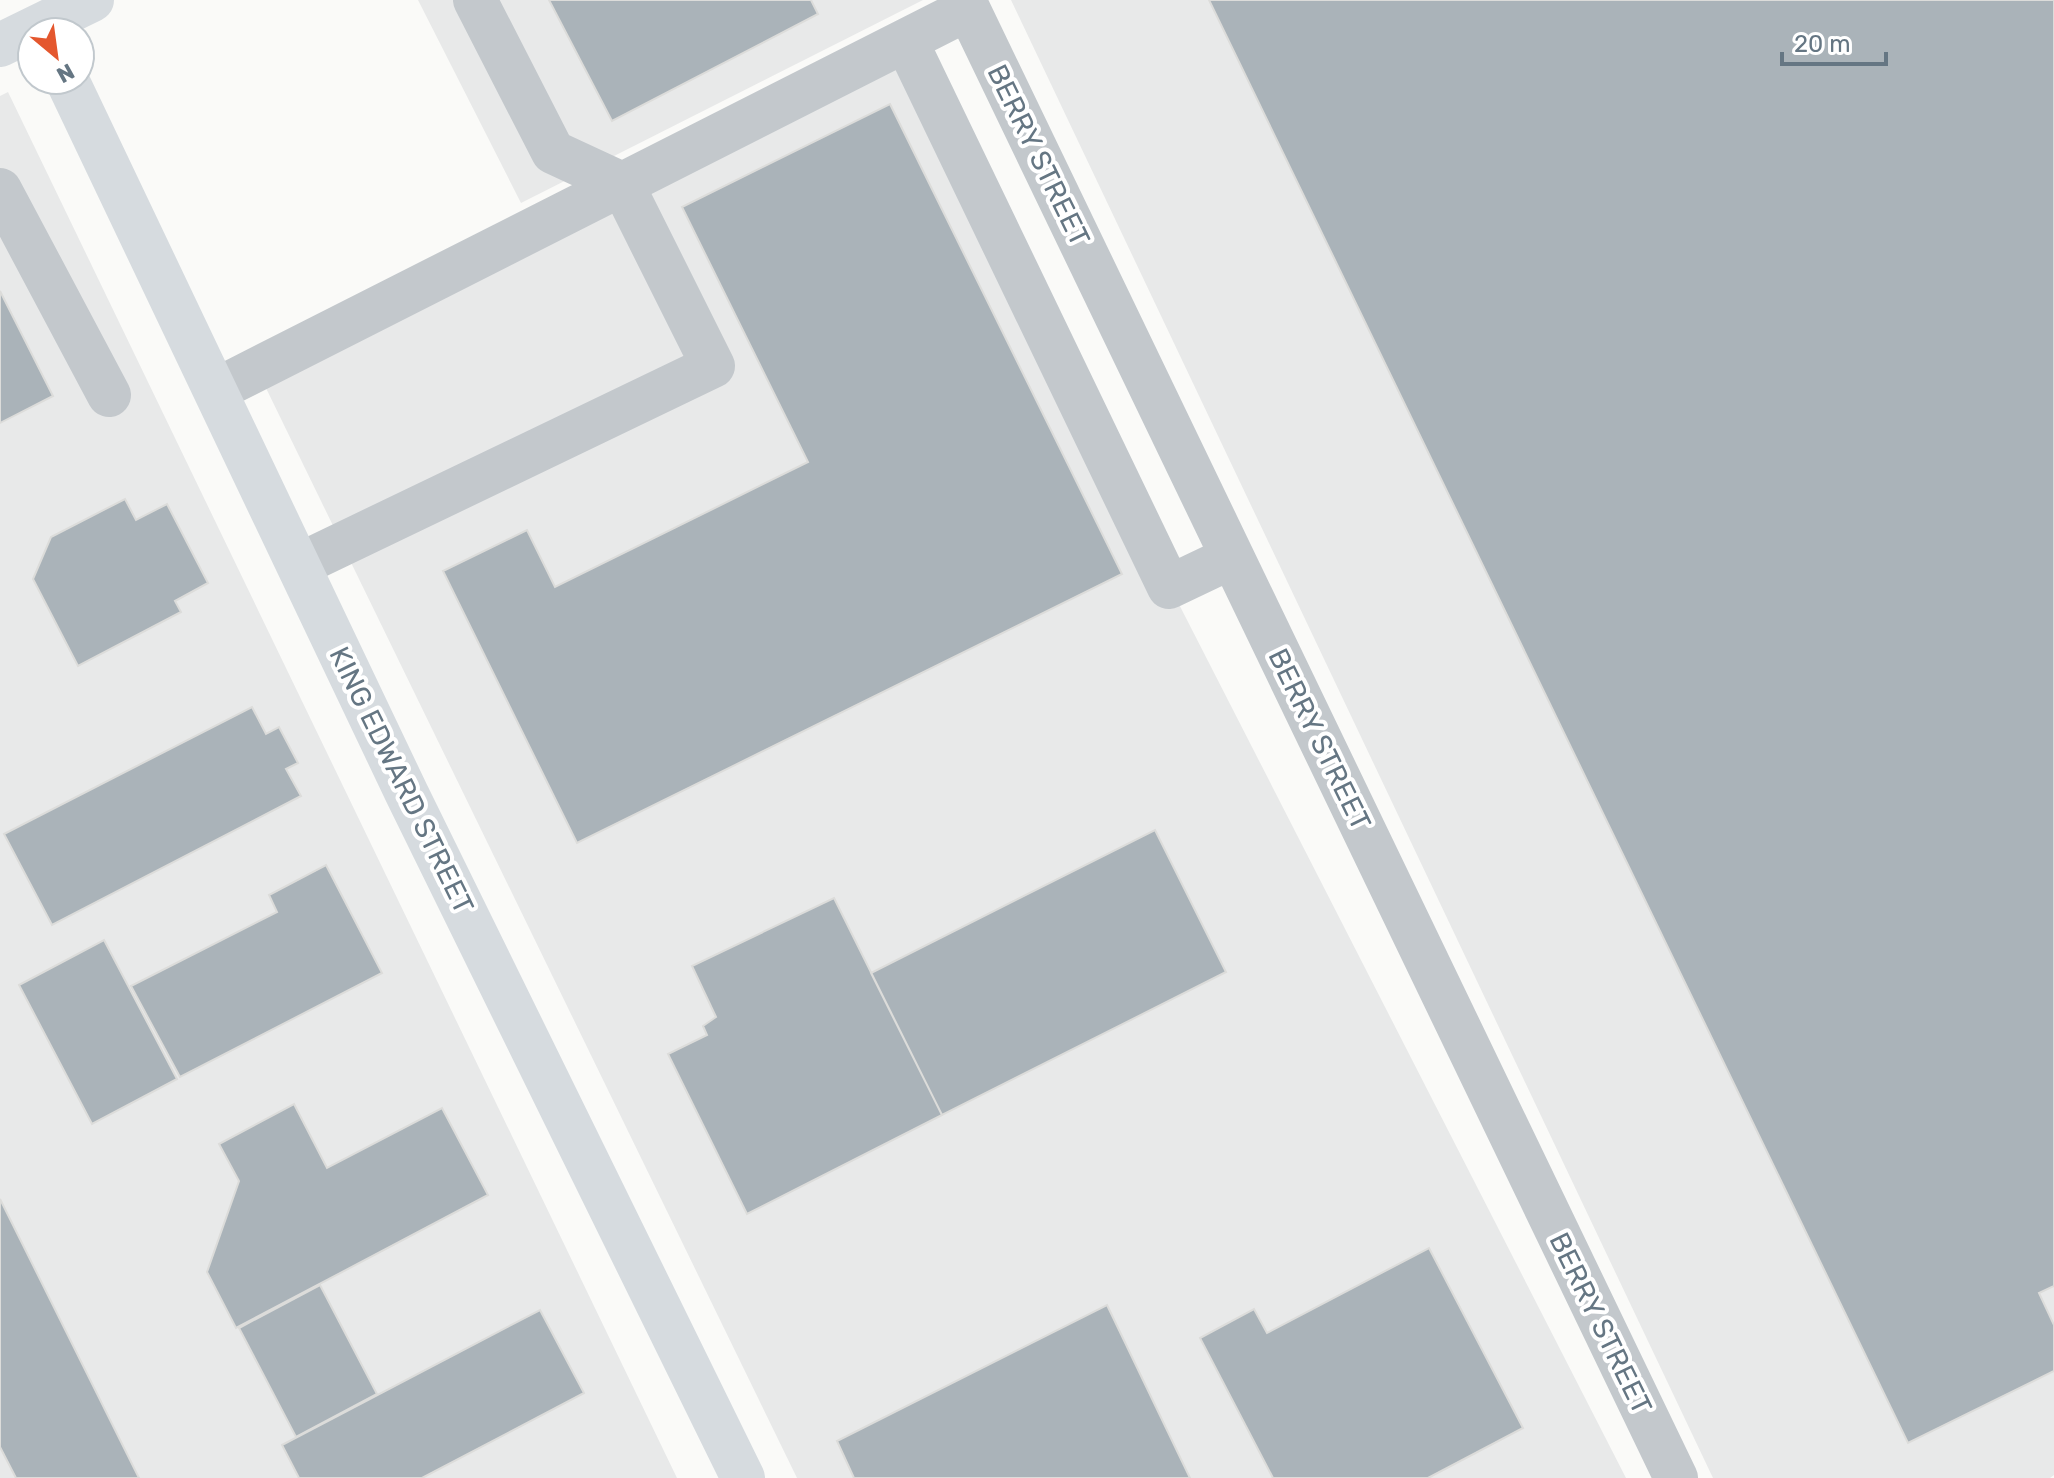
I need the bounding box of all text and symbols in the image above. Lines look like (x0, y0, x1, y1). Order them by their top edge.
north arrow (16, 16, 96, 96)
scale bar (1782, 16, 1886, 66)
text: 20 m (1794, 30, 1851, 58)
text: N (52, 57, 79, 89)
street label: BERRY STREET (980, 59, 1097, 251)
street label: KING EDWARD STREET (323, 641, 481, 919)
street label: BERRY STREET (1261, 643, 1378, 835)
street label: BERRY STREET (1542, 1227, 1659, 1419)

